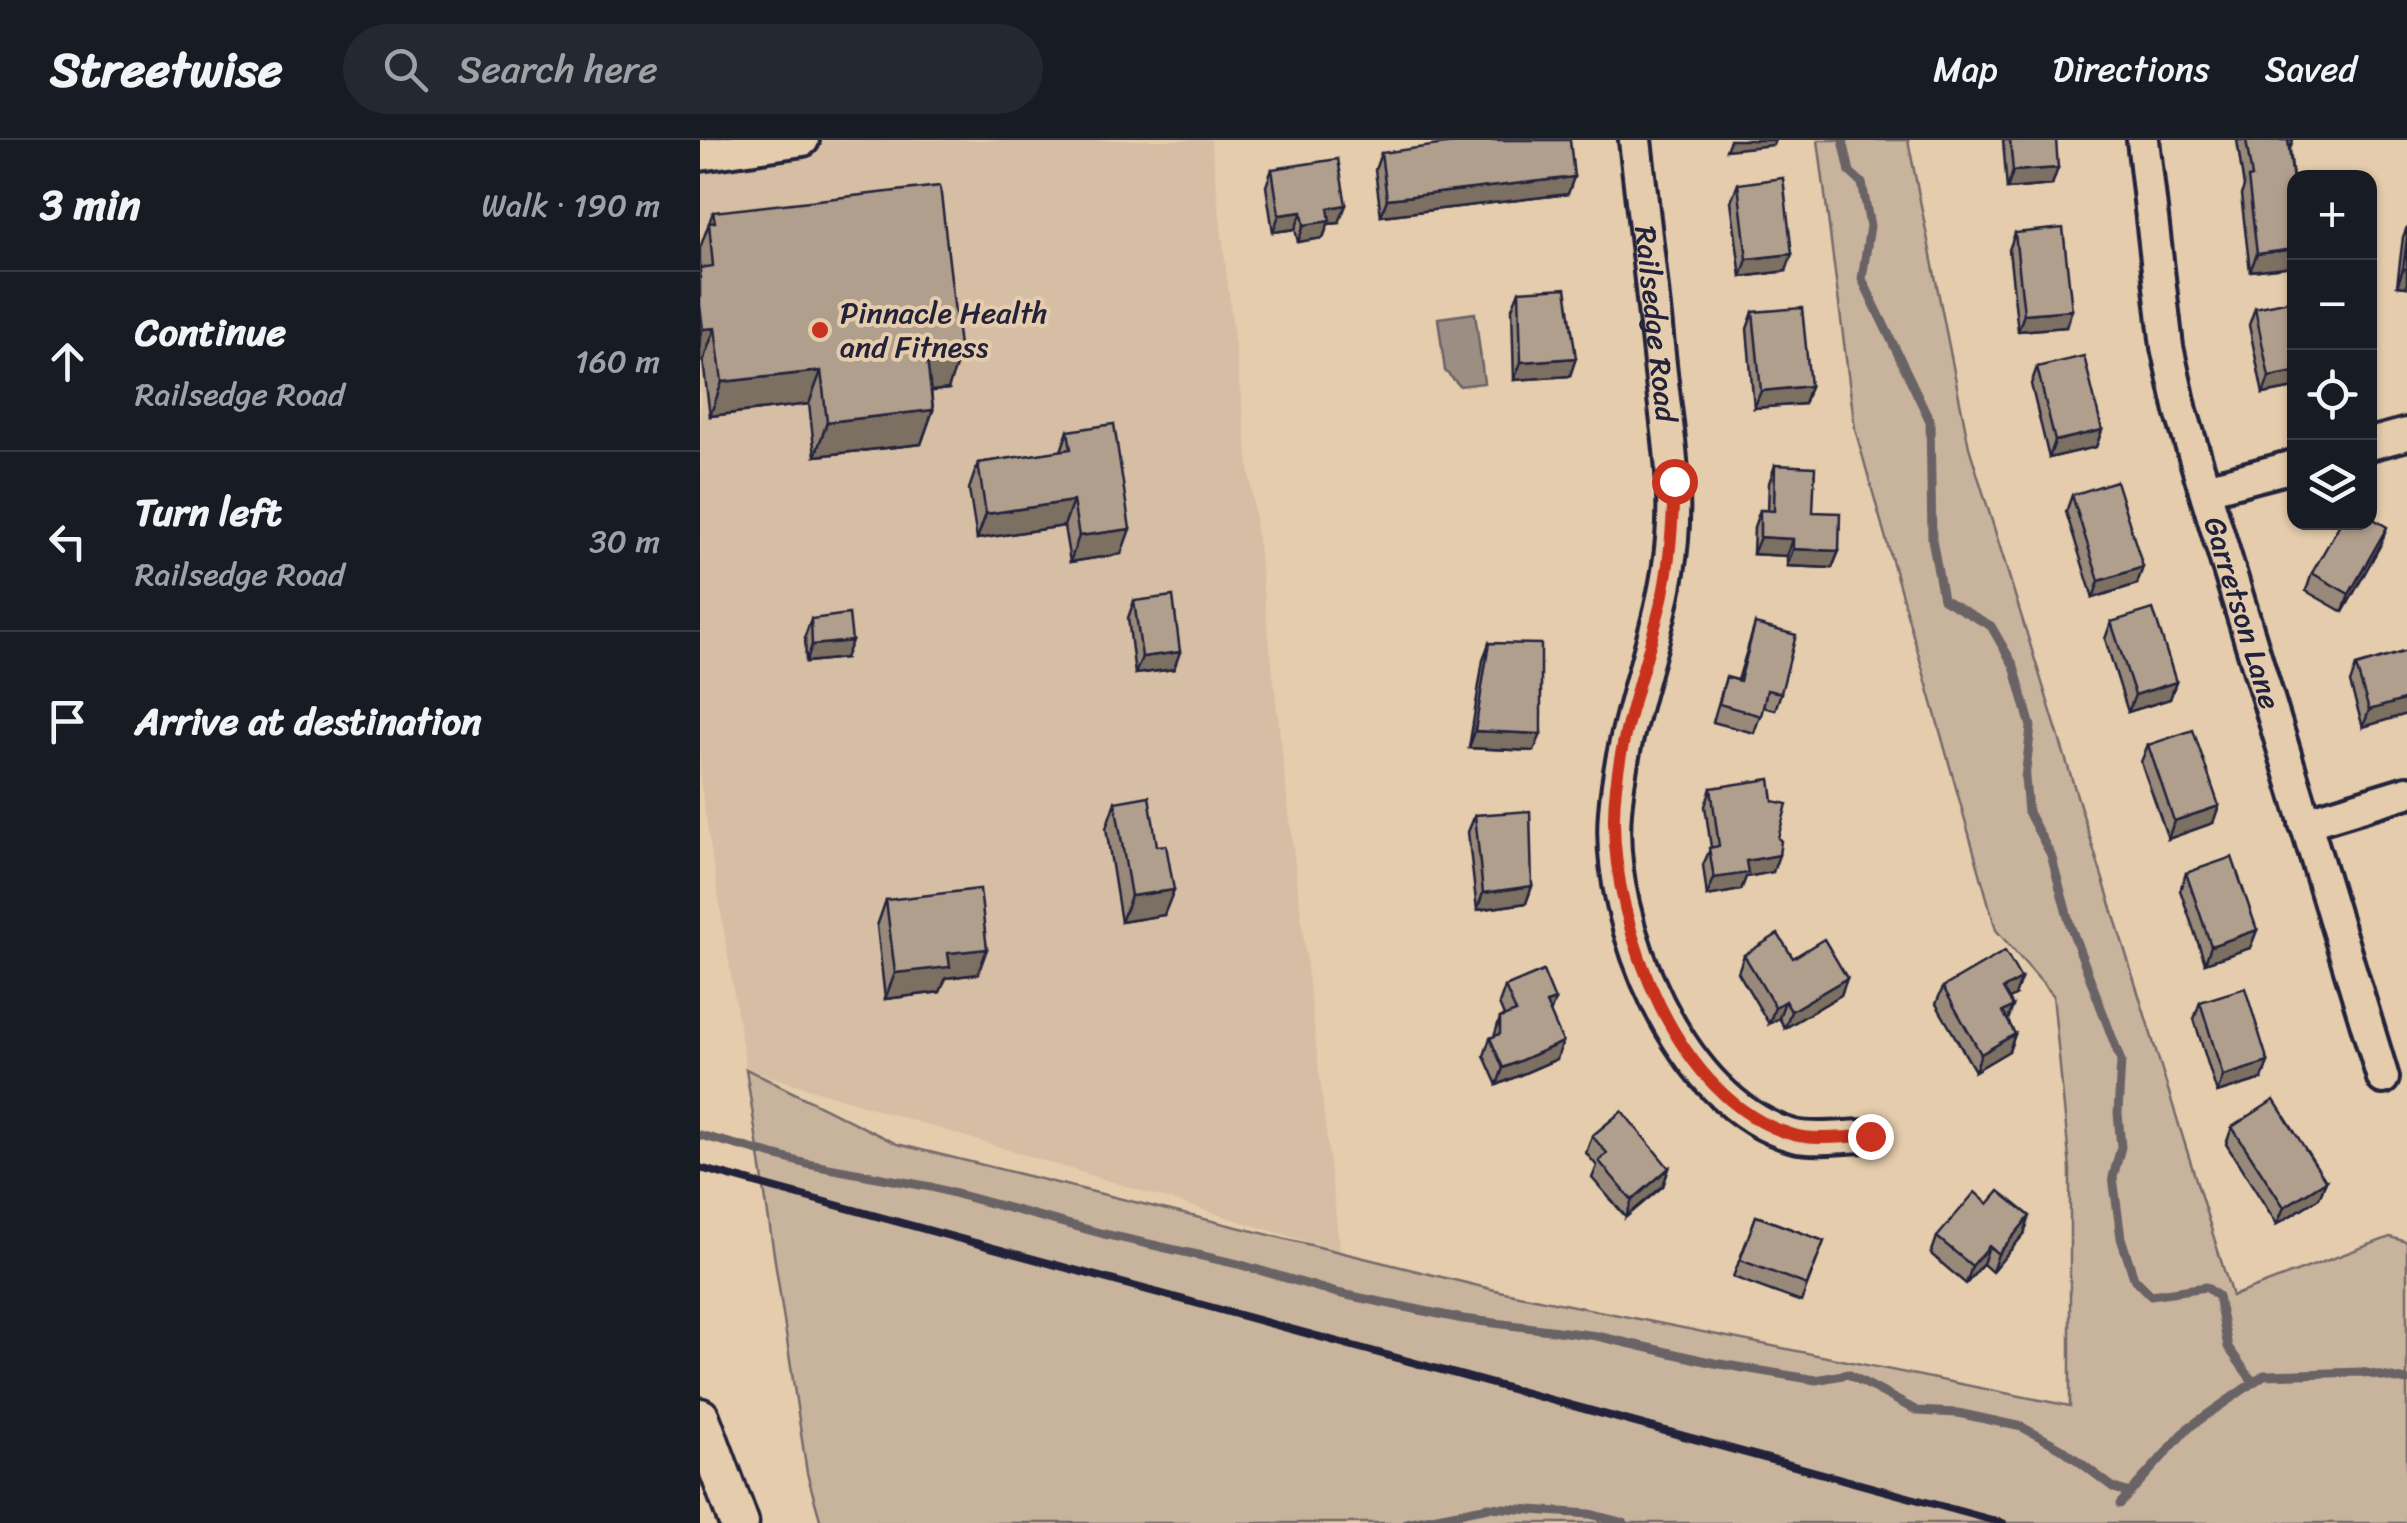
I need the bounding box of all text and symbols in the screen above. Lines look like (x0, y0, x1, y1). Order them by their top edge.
search box (343, 24, 1043, 114)
text: Streetwise (50, 27, 283, 112)
text: Search here (458, 36, 658, 103)
text: Map (1933, 38, 1998, 100)
text: Directions (2053, 38, 2210, 100)
text: Saved (2265, 38, 2357, 100)
icon: search (378, 42, 433, 97)
text: 3 min (40, 168, 140, 242)
map controls (2287, 170, 2377, 530)
button: + (2287, 170, 2377, 260)
text: Walk · 190 m (481, 177, 660, 234)
street label: Railsedge Road (1618, 223, 1694, 427)
button: − (2287, 260, 2377, 350)
place label: Pinnacle Health and Fitness (840, 286, 1048, 374)
text: Continue (135, 299, 286, 366)
marker: Pinnacle Health and Fitness (809, 319, 831, 341)
text: 160 m (575, 333, 660, 390)
icon: ahead (40, 334, 95, 389)
button: locate (2287, 350, 2377, 440)
text: Railsedge Road (135, 366, 345, 423)
button: layers (2287, 440, 2377, 530)
route start (1652, 459, 1698, 505)
text: Turn left (135, 479, 281, 546)
street label: Garretson Lane (2187, 510, 2297, 716)
text: 30 m (589, 513, 660, 570)
icon: left (40, 514, 95, 569)
text: Railsedge Road (135, 546, 345, 603)
text: Arrive at destination (135, 688, 482, 755)
icon: arrive (40, 694, 95, 749)
route end (1848, 1114, 1894, 1160)

